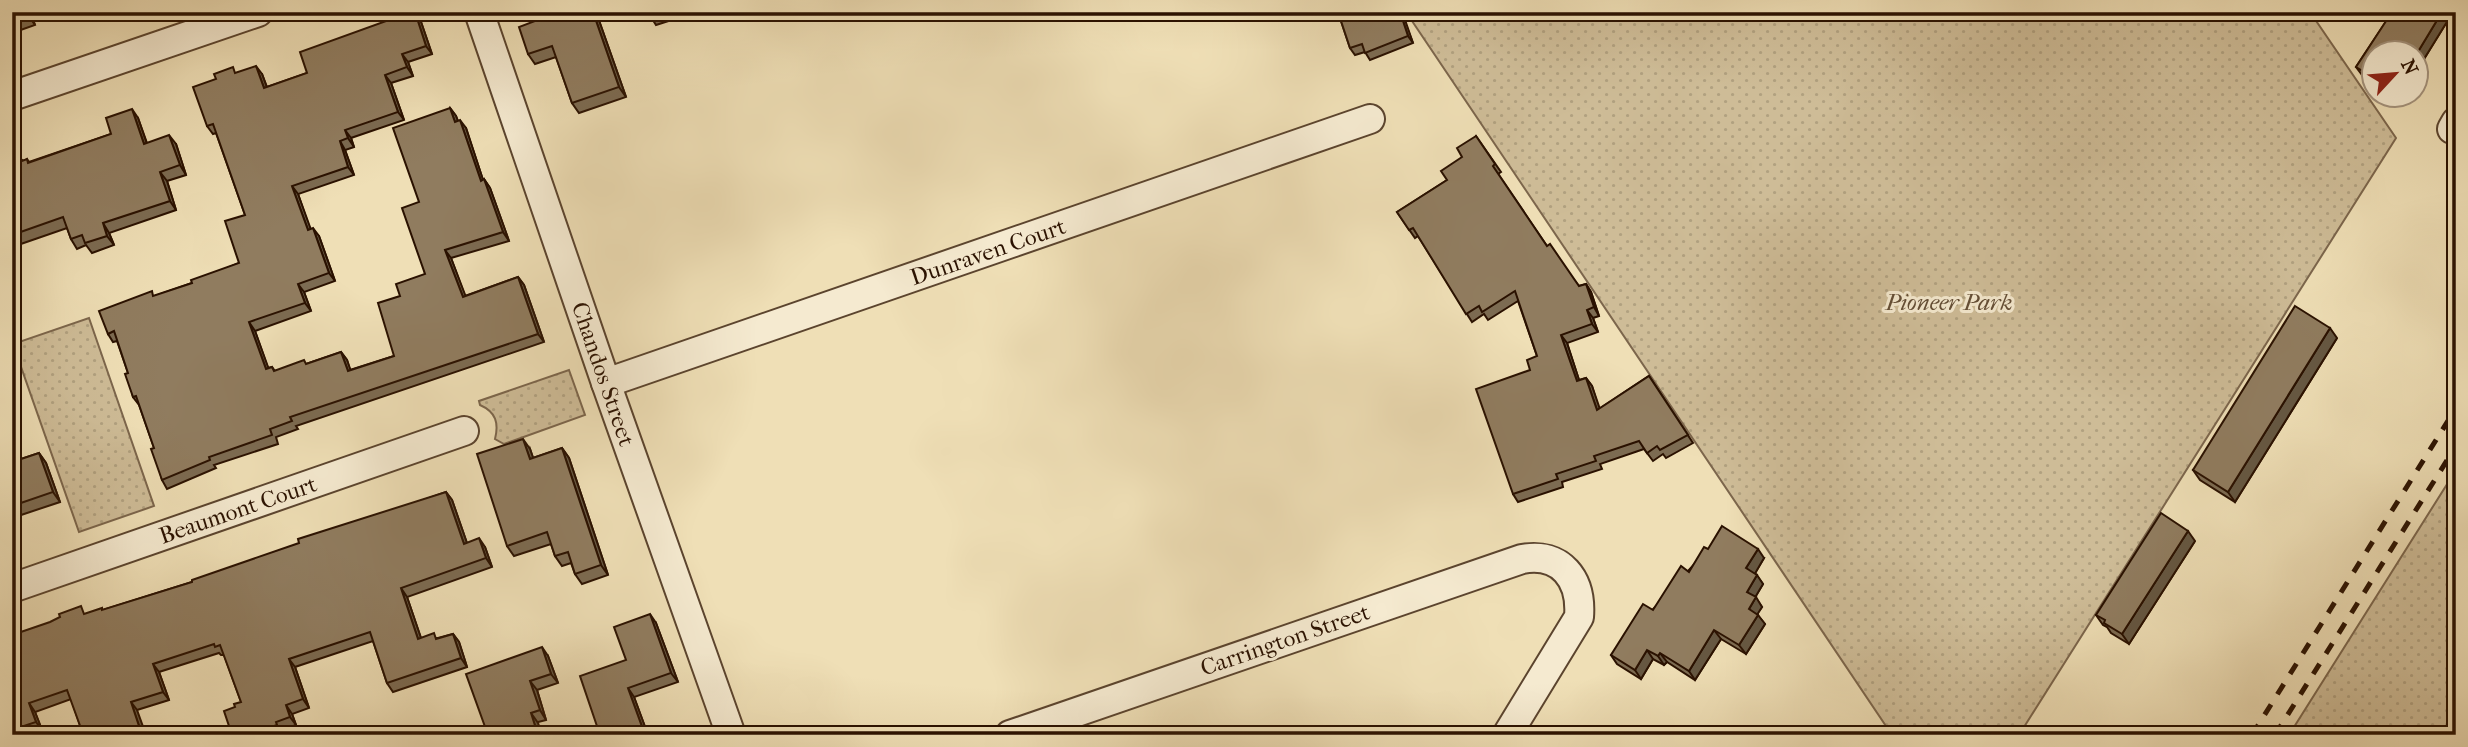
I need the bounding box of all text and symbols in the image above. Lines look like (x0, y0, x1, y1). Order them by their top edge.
north arrow (2360, 38, 2430, 108)
text: N (2396, 56, 2423, 79)
street label: Dunraven Court (907, 213, 1069, 291)
park label: Pioneer Park (1885, 289, 2012, 316)
street label: Chandos Street (566, 298, 640, 450)
street label: Beaumont Court (156, 470, 320, 550)
street label: Carrington Street (1197, 598, 1373, 682)

